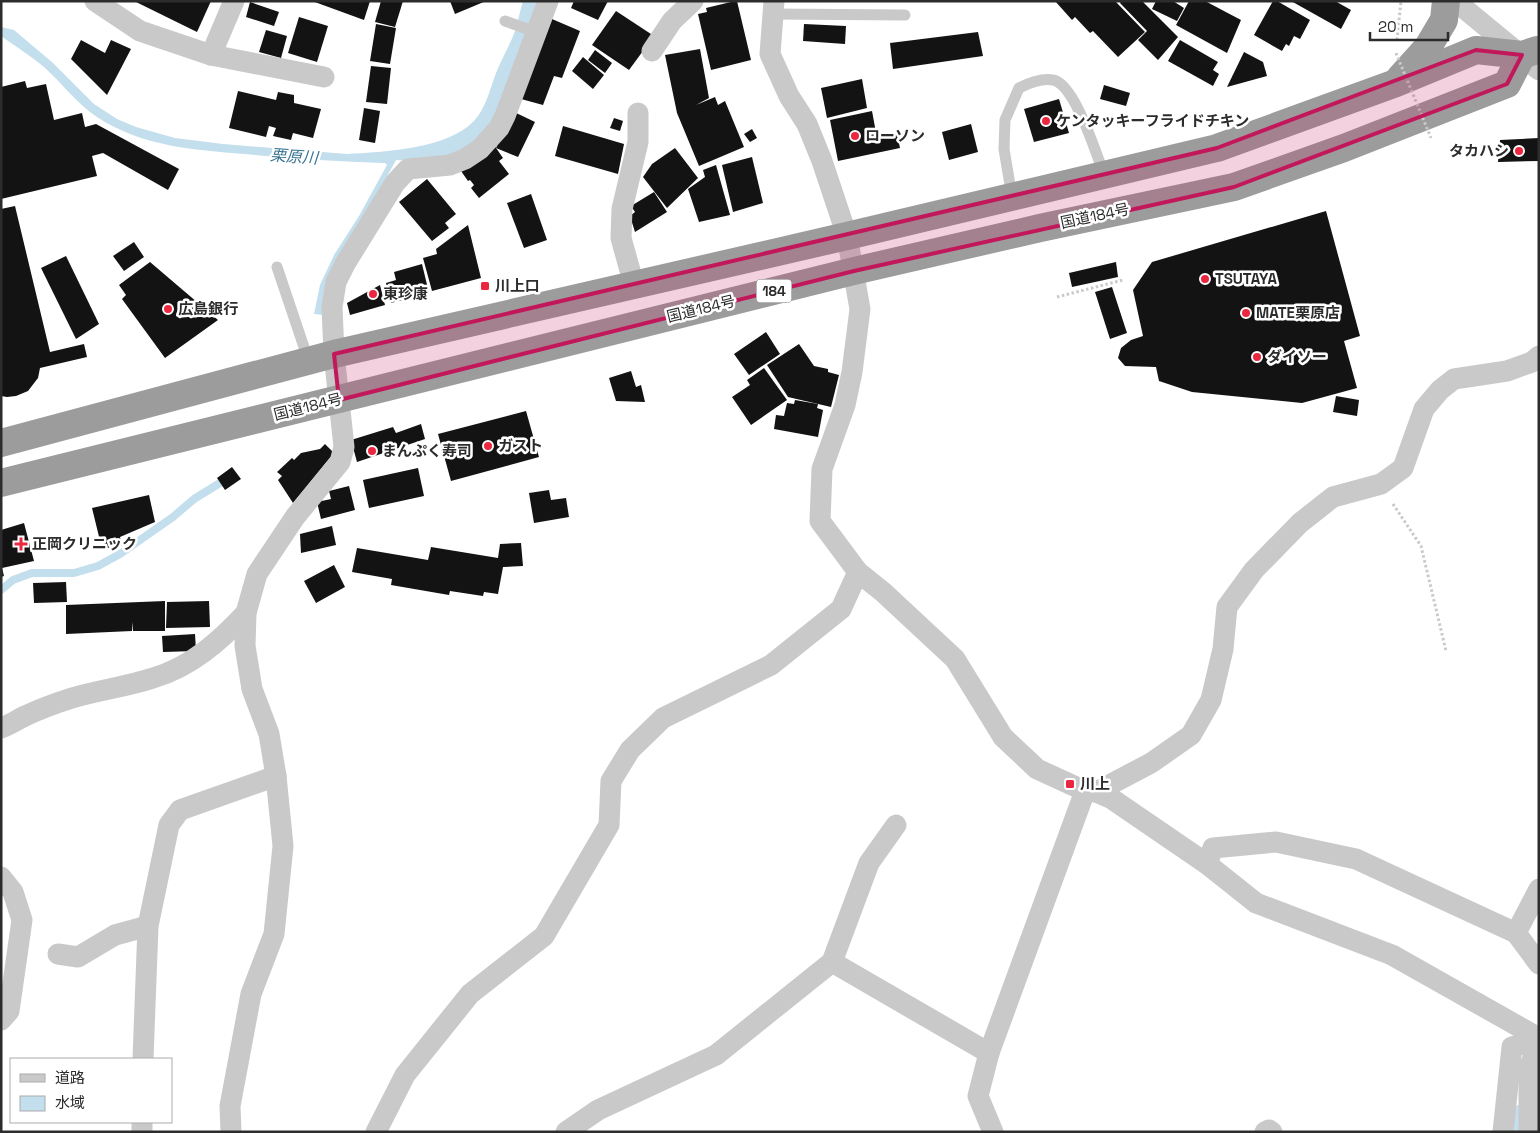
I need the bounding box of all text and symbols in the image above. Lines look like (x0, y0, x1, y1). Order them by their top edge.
scale bar (1370, 10, 1448, 42)
text: 20 m (1378, 17, 1413, 36)
place label: ケンタッキーフライドチキン (1056, 111, 1249, 130)
marker: ケンタッキーフライドチキン (1040, 115, 1052, 127)
place label: ローソン (865, 126, 925, 145)
marker: ローソン (849, 130, 861, 142)
place label: タカハシ (1449, 141, 1509, 160)
water label: 栗原川 (269, 144, 321, 169)
marker: タカハシ (1513, 145, 1525, 157)
street label: 国道184号 (1059, 199, 1131, 232)
place label: TSUTAYA (1215, 269, 1277, 288)
marker: TSUTAYA (1199, 273, 1211, 285)
place label: 川上口 (495, 276, 540, 295)
marker: 川上口 (479, 280, 491, 292)
road number: 184 (756, 280, 792, 302)
place label: 東珍康 (383, 284, 428, 303)
marker: 東珍康 (367, 288, 379, 300)
street label: 国道184号 (665, 291, 737, 326)
place label: 広島銀行 (178, 299, 238, 318)
marker: 広島銀行 (162, 303, 174, 315)
place label: MATE栗原店 (1256, 303, 1340, 322)
marker: MATE栗原店 (1240, 307, 1252, 319)
place label: ダイソー (1267, 347, 1327, 366)
marker: ダイソー (1251, 351, 1263, 363)
street label: 国道184号 (272, 389, 344, 424)
place label: ガスト (498, 436, 543, 455)
marker: ガスト (482, 440, 494, 452)
place label: まんぷく寿司 (382, 441, 472, 460)
marker: まんぷく寿司 (366, 445, 378, 457)
place label: 正岡クリニック (32, 534, 137, 553)
marker: 正岡クリニック (14, 537, 28, 551)
place label: 川上 (1080, 774, 1110, 793)
marker: 川上 (1064, 778, 1076, 790)
legend (10, 1058, 172, 1123)
text: 道路 (55, 1068, 85, 1087)
text: 水域 (55, 1093, 85, 1112)

